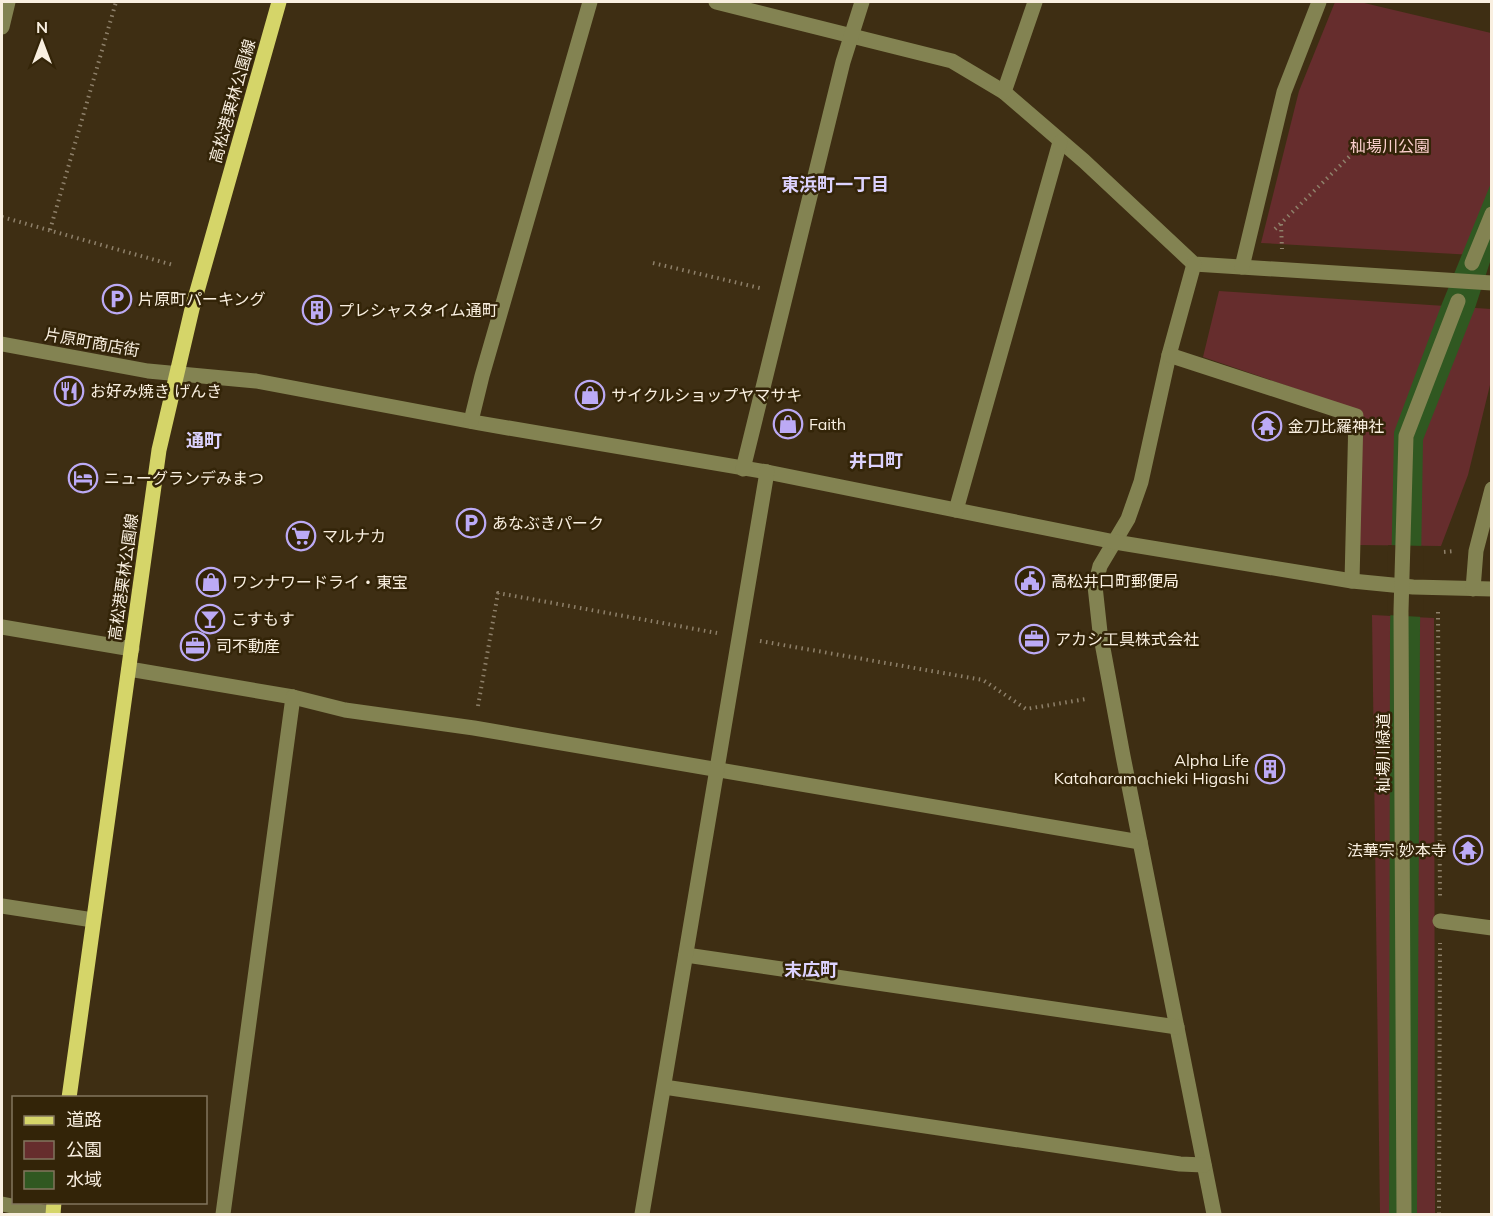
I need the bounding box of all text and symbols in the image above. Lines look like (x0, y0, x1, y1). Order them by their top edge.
north arrow (12, 12, 72, 72)
text: N (36, 17, 48, 37)
street label: 高松港栗林公園線 (205, 37, 259, 165)
park label: 杣場川公園 (1350, 136, 1430, 156)
district label: 東浜町一丁目 (781, 173, 889, 196)
parking icon: 片原町パーキング (101, 283, 133, 315)
place label: 片原町パーキング (138, 289, 266, 309)
building icon: プレシャスタイム通町 (301, 294, 333, 326)
place label: プレシャスタイム通町 (338, 300, 498, 320)
street label: 片原町商店街 (43, 324, 141, 360)
restaurant icon: お好み焼き げんき (53, 375, 85, 407)
shop icon: サイクルショップヤマサキ (574, 379, 606, 411)
place label: お好み焼き げんき (90, 381, 222, 401)
place label: サイクルショップヤマサキ (611, 385, 802, 405)
shop icon: Faith (772, 408, 804, 440)
temple icon: 金刀比羅神社 (1251, 410, 1283, 442)
place label: Faith (809, 414, 846, 434)
place label: 金刀比羅神社 (1288, 416, 1384, 436)
district label: 通町 (186, 429, 222, 452)
district label: 井口町 (849, 449, 903, 472)
hotel icon: ニューグランデみまつ (67, 462, 99, 494)
place label: ニューグランデみまつ (104, 468, 264, 488)
parking icon: あなぶきパーク (455, 507, 487, 539)
street label: 高松港栗林公園線 (104, 512, 142, 642)
place label: あなぶきパーク (492, 513, 604, 533)
supermarket icon: マルナカ (285, 520, 317, 552)
place label: マルナカ (322, 526, 386, 546)
public building icon: 高松井口町郵便局 (1014, 565, 1046, 597)
shop icon: ワンナワードライ・東宝 (195, 566, 227, 598)
place label: 高松井口町郵便局 (1051, 571, 1179, 591)
place label: ワンナワードライ・東宝 (232, 572, 408, 592)
bar icon: こすもす (194, 603, 226, 635)
place label: こすもす (231, 609, 295, 629)
office icon: アカシ工具株式会社 (1018, 623, 1050, 655)
place label: アカシ工具株式会社 (1055, 629, 1199, 649)
office icon: 司不動産 (179, 630, 211, 662)
place label: 司不動産 (216, 636, 280, 656)
street label: 杣場川緑道 (1373, 713, 1393, 793)
place label: Alpha Life Kataharamachieki Higashi (1054, 750, 1249, 788)
building icon: Alpha Life Kataharamachieki Higashi (1254, 753, 1286, 785)
temple icon: 法華宗 妙本寺 (1452, 834, 1484, 866)
place label: 法華宗 妙本寺 (1347, 840, 1447, 860)
district label: 末広町 (784, 958, 838, 981)
legend (12, 1096, 207, 1204)
text: 道路 (66, 1108, 102, 1131)
text: 公園 (66, 1138, 102, 1161)
text: 水域 (66, 1168, 102, 1191)

